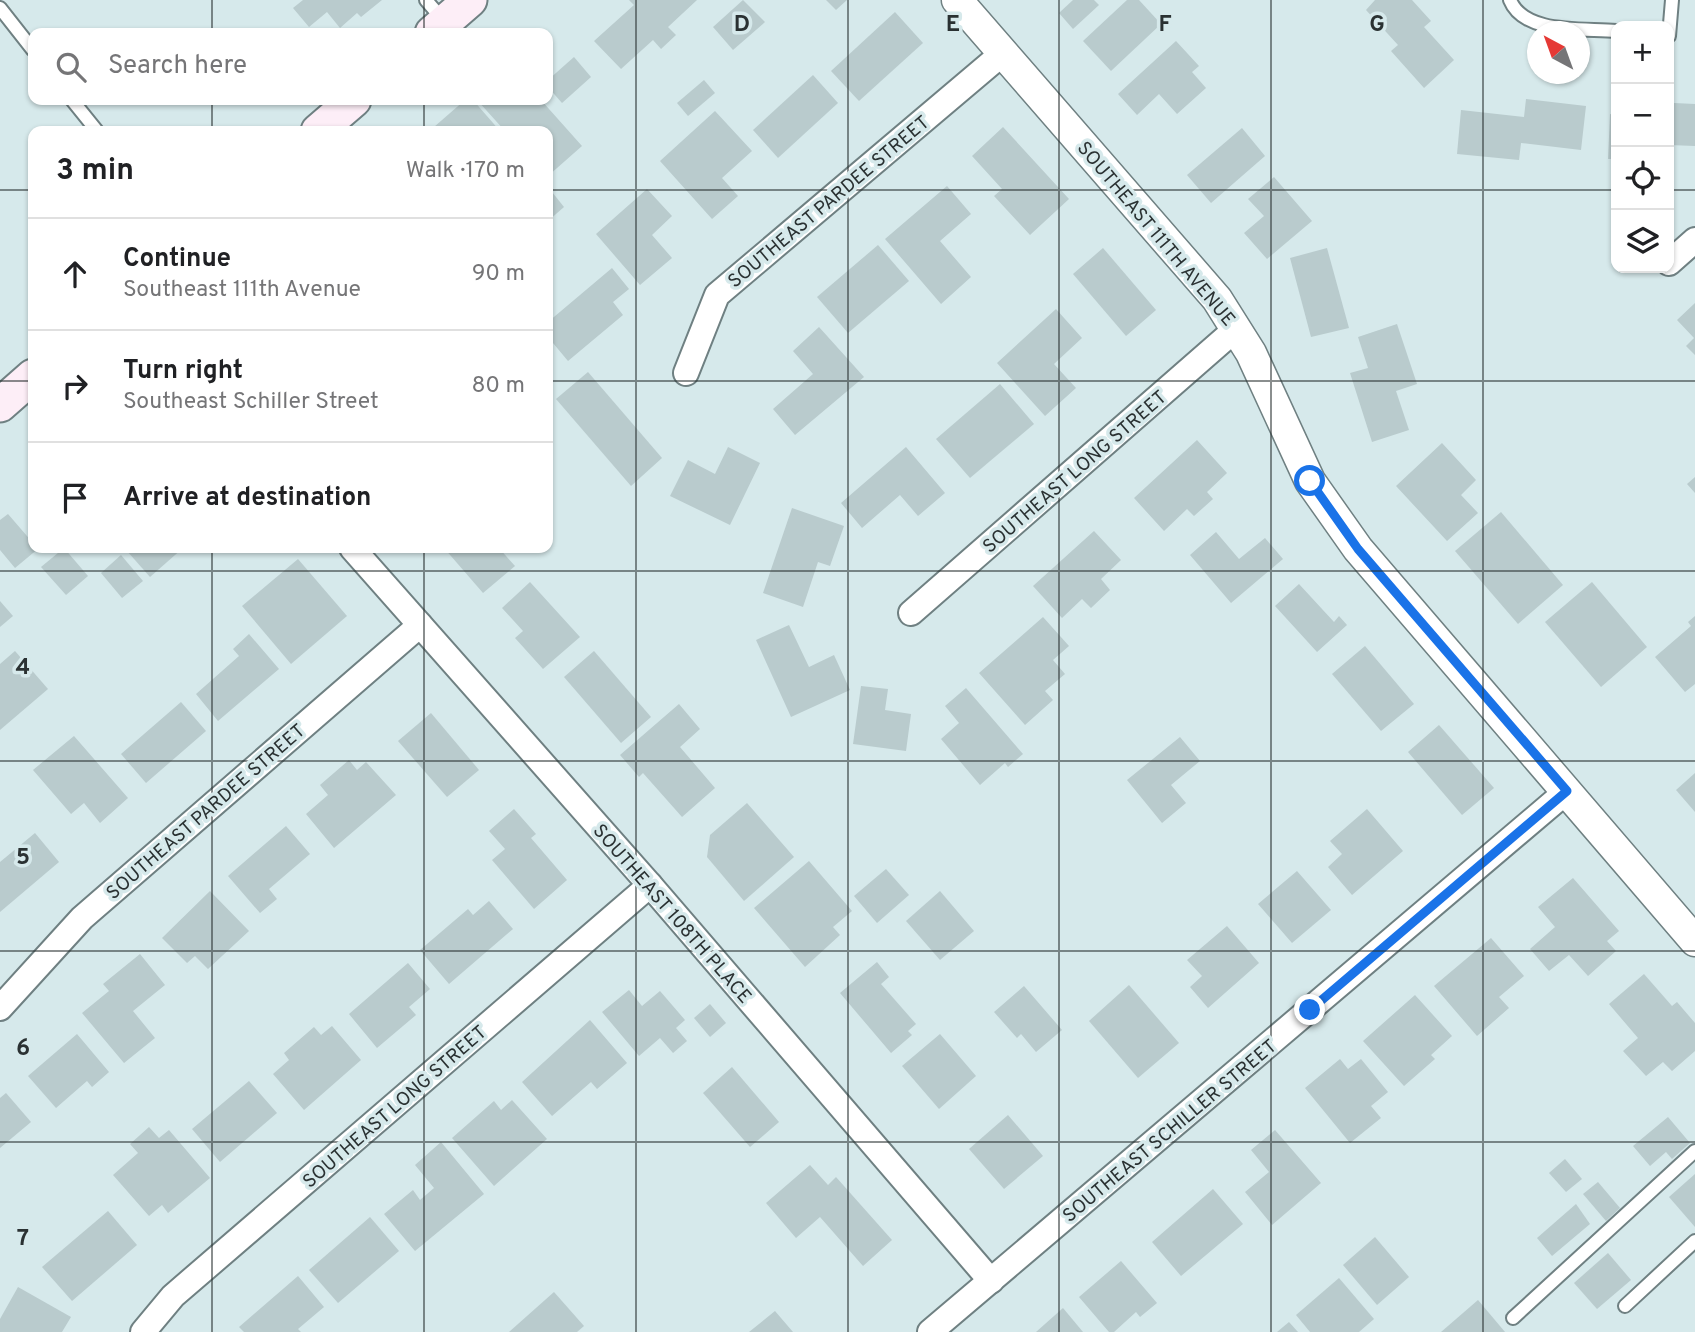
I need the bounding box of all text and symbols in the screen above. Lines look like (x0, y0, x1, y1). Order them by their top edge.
text: D (734, 11, 750, 40)
text: E (946, 11, 960, 40)
text: F (1158, 11, 1172, 40)
text: G (1369, 11, 1385, 40)
north arrow (1527, 21, 1590, 84)
map controls (1611, 21, 1674, 273)
button: + (1611, 21, 1674, 84)
search box (28, 28, 553, 105)
icon: search (52, 48, 90, 86)
text: Search here (108, 50, 247, 83)
button: − (1611, 84, 1674, 147)
street label: SOUTHEAST PARDEE STREET (724, 111, 935, 294)
street label: SOUTHEAST 111TH AVENUE (1071, 137, 1240, 332)
button: locate (1611, 147, 1674, 210)
text: 3 min (56, 153, 134, 190)
text: Walk · 170 m (406, 157, 525, 186)
button: layers (1611, 210, 1674, 273)
text: Continue (123, 243, 231, 276)
icon: ahead (56, 255, 94, 293)
text: 90 m (472, 260, 525, 289)
text: Southeast 111th Avenue (123, 276, 361, 305)
text: Turn right (123, 355, 243, 388)
icon: right (56, 367, 94, 405)
text: 80 m (472, 372, 525, 401)
street label: SOUTHEAST LONG STREET (978, 386, 1172, 559)
text: Southeast Schiller Street (123, 388, 379, 417)
route start (1294, 465, 1325, 496)
icon: arrive (56, 479, 94, 517)
text: Arrive at destination (123, 482, 371, 515)
text: 4 (16, 654, 30, 683)
street label: SOUTHEAST PARDEE STREET (102, 720, 311, 906)
street label: SOUTHEAST 108TH PLACE (587, 820, 756, 1009)
text: 5 (16, 844, 30, 873)
route end (1294, 994, 1325, 1025)
street label: SOUTHEAST LONG STREET (298, 1021, 492, 1194)
text: 6 (16, 1035, 30, 1064)
street label: SOUTHEAST SCHILLER STREET (1058, 1035, 1282, 1228)
text: 7 (17, 1225, 29, 1254)

